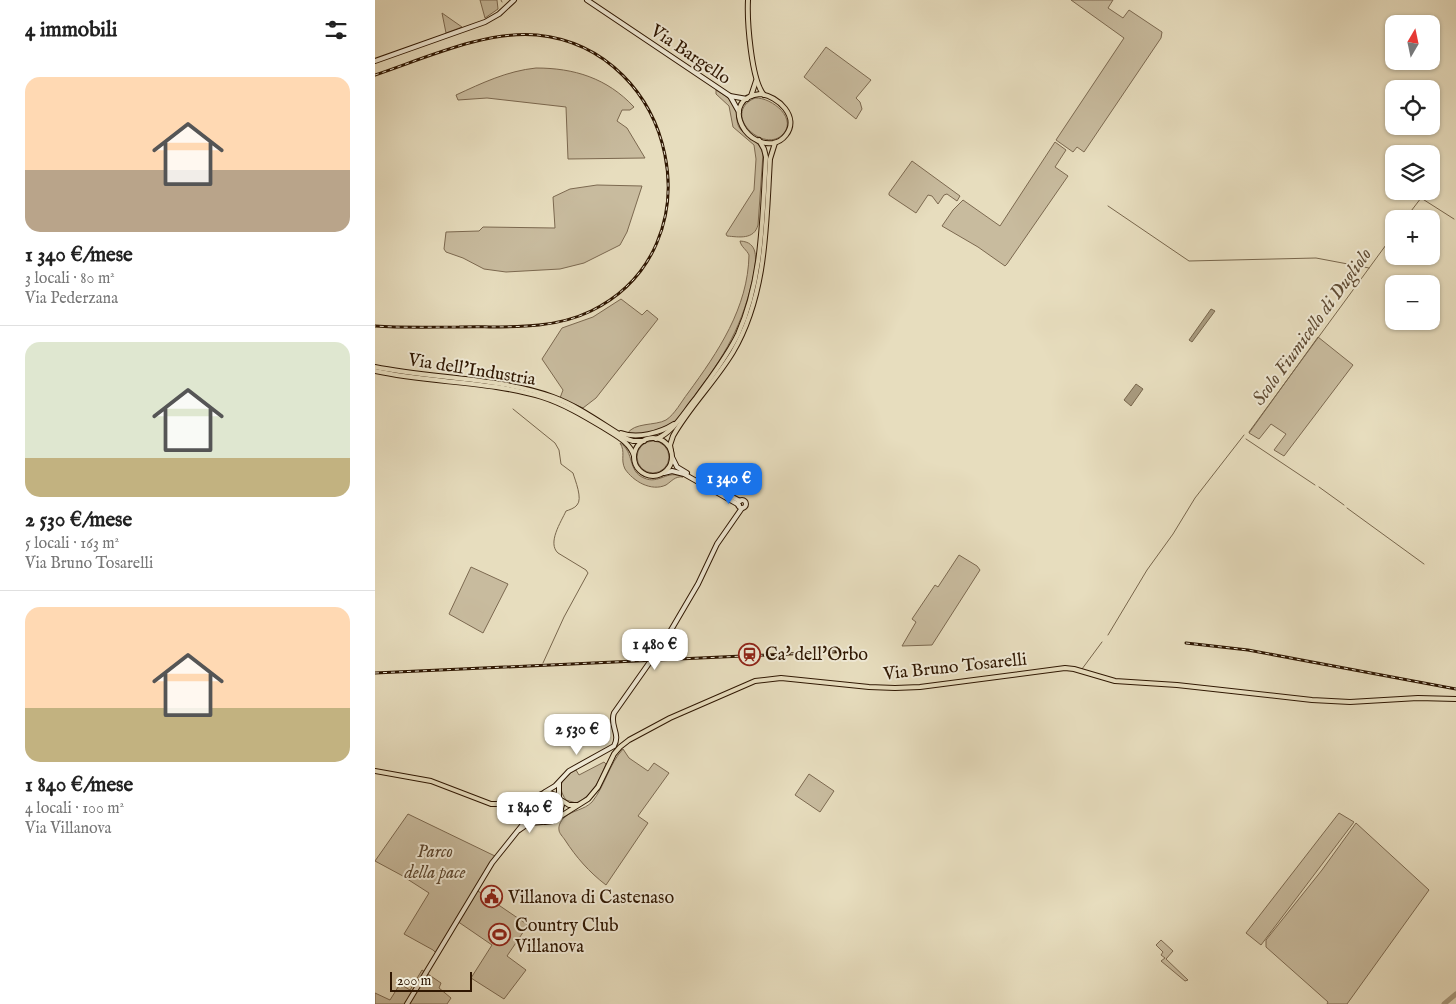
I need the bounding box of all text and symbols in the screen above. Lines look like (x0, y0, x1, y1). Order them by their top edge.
north arrow (1385, 15, 1440, 70)
map controls (1385, 15, 1440, 330)
icon: filters (322, 16, 350, 44)
text: 4 immobili (25, 17, 117, 44)
street label: Via Bargello (645, 19, 735, 91)
button: locate (1385, 80, 1440, 135)
icon: home (143, 109, 233, 199)
button: layers (1385, 145, 1440, 200)
button: + (1385, 210, 1440, 265)
text: 1 340 €/mese (25, 242, 133, 269)
water label: Scolo Fiumicello di Dugliolo (1247, 244, 1378, 411)
text: 3 locali · 80 m² (25, 269, 115, 289)
button: − (1385, 275, 1440, 330)
text: Via Pederzana (25, 289, 118, 309)
street label: Via dell'Industria (405, 349, 537, 392)
icon: home (143, 375, 233, 465)
pin: 1 340 € (683, 462, 775, 505)
text: 1 340 € (707, 469, 751, 489)
text: 2 530 €/mese (25, 507, 132, 534)
text: 5 locali · 163 m² (25, 534, 119, 554)
text: Via Bruno Tosarelli (25, 554, 153, 574)
pin: 1 480 € (609, 628, 701, 671)
text: 1 480 € (633, 635, 677, 655)
icon: home (143, 640, 233, 730)
station icon: Ca' dell'Orbo (737, 642, 761, 666)
place label: Ca' dell'Orbo (765, 644, 868, 667)
street label: Via Bruno Tosarelli (881, 648, 1028, 687)
pin: 2 530 € (531, 714, 623, 756)
text: 2 530 € (555, 720, 599, 740)
text: 1 840 €/mese (25, 772, 133, 799)
pin: 1 840 € (484, 792, 576, 834)
text: 1 840 € (508, 798, 552, 818)
text: 4 locali · 100 m² (25, 799, 124, 819)
text: Via Villanova (25, 819, 112, 839)
park label: Parco della pace (403, 841, 466, 885)
public building icon: Villanova di Castenaso (480, 885, 504, 909)
place label: Villanova di Castenaso (507, 887, 674, 910)
place label: Country Club Villanova (514, 915, 619, 959)
sports icon: Country Club Villanova (487, 923, 511, 947)
scale bar (390, 969, 473, 992)
text: 200 m (397, 972, 431, 990)

